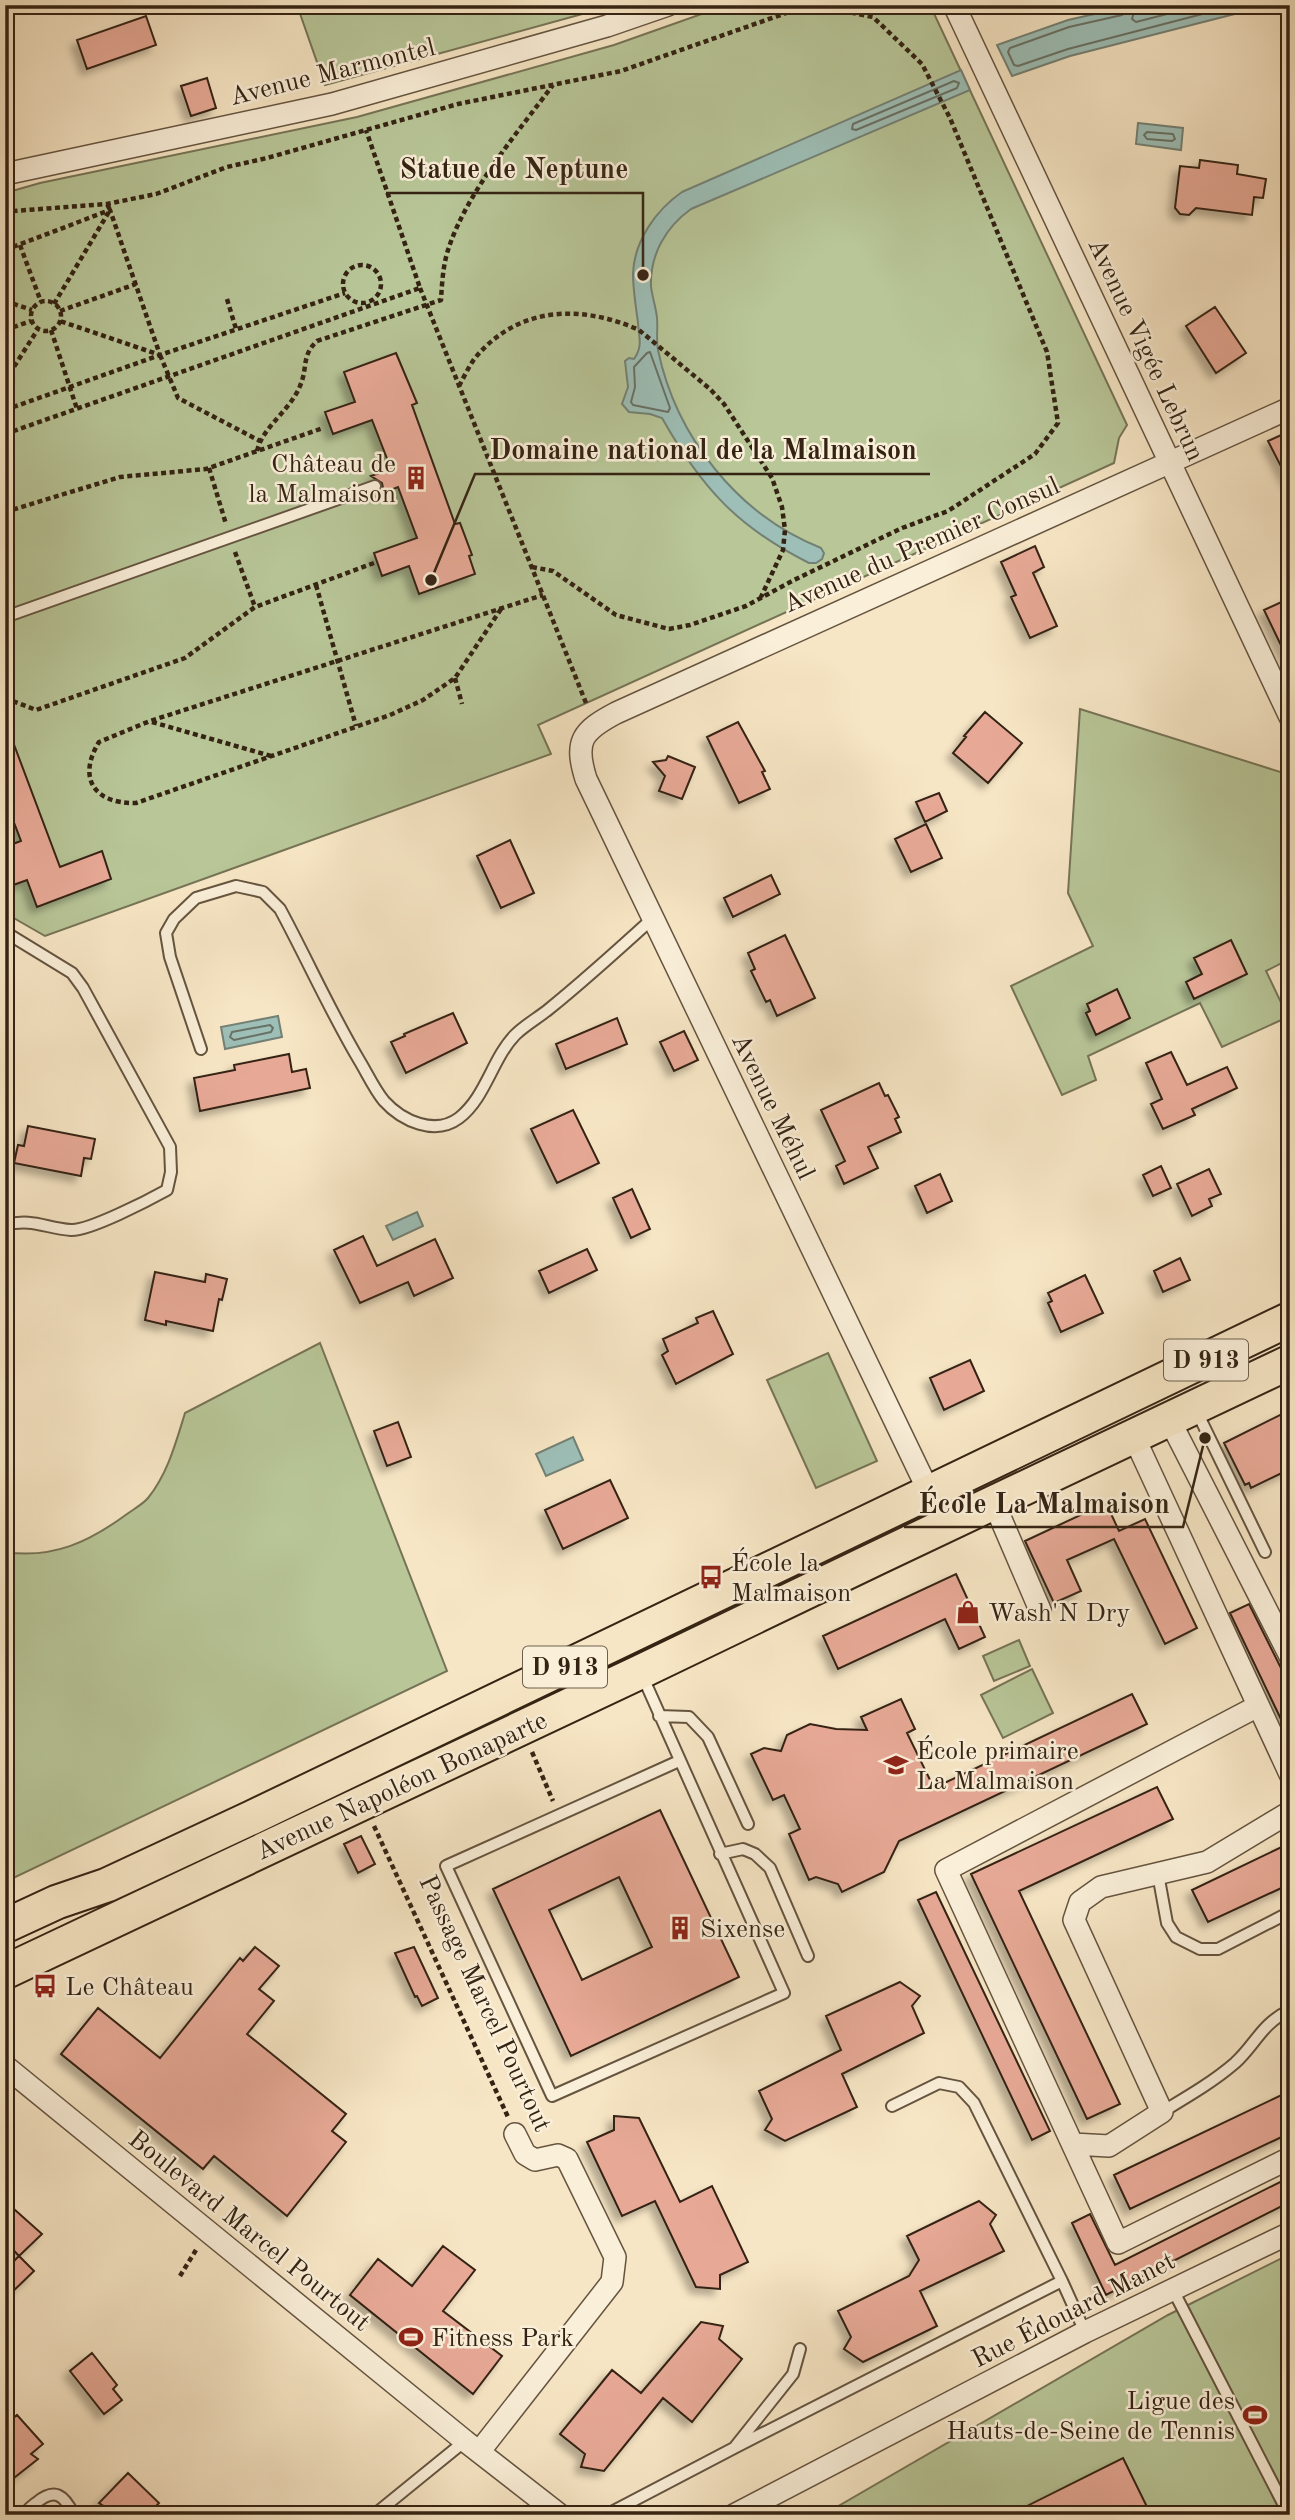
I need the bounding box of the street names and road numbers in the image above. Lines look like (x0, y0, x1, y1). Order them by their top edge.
street label: Avenue Marmontel (227, 35, 438, 111)
street label: Avenue Vigée Lebrun (1082, 235, 1208, 465)
street label: Avenue du Premier Consul (780, 473, 1064, 619)
street label: Avenue Méhul (726, 1030, 819, 1184)
road number: D 913 (1164, 1340, 1248, 1380)
road number: D 913 (523, 1646, 607, 1688)
street label: Avenue Napoléon Bonaparte (252, 1708, 551, 1866)
street label: Passage Marcel Pourtout (413, 1872, 555, 2136)
street label: Boulevard Marcel Pourtout (123, 2126, 375, 2337)
street label: Rue Édouard Manet (966, 2245, 1180, 2373)

